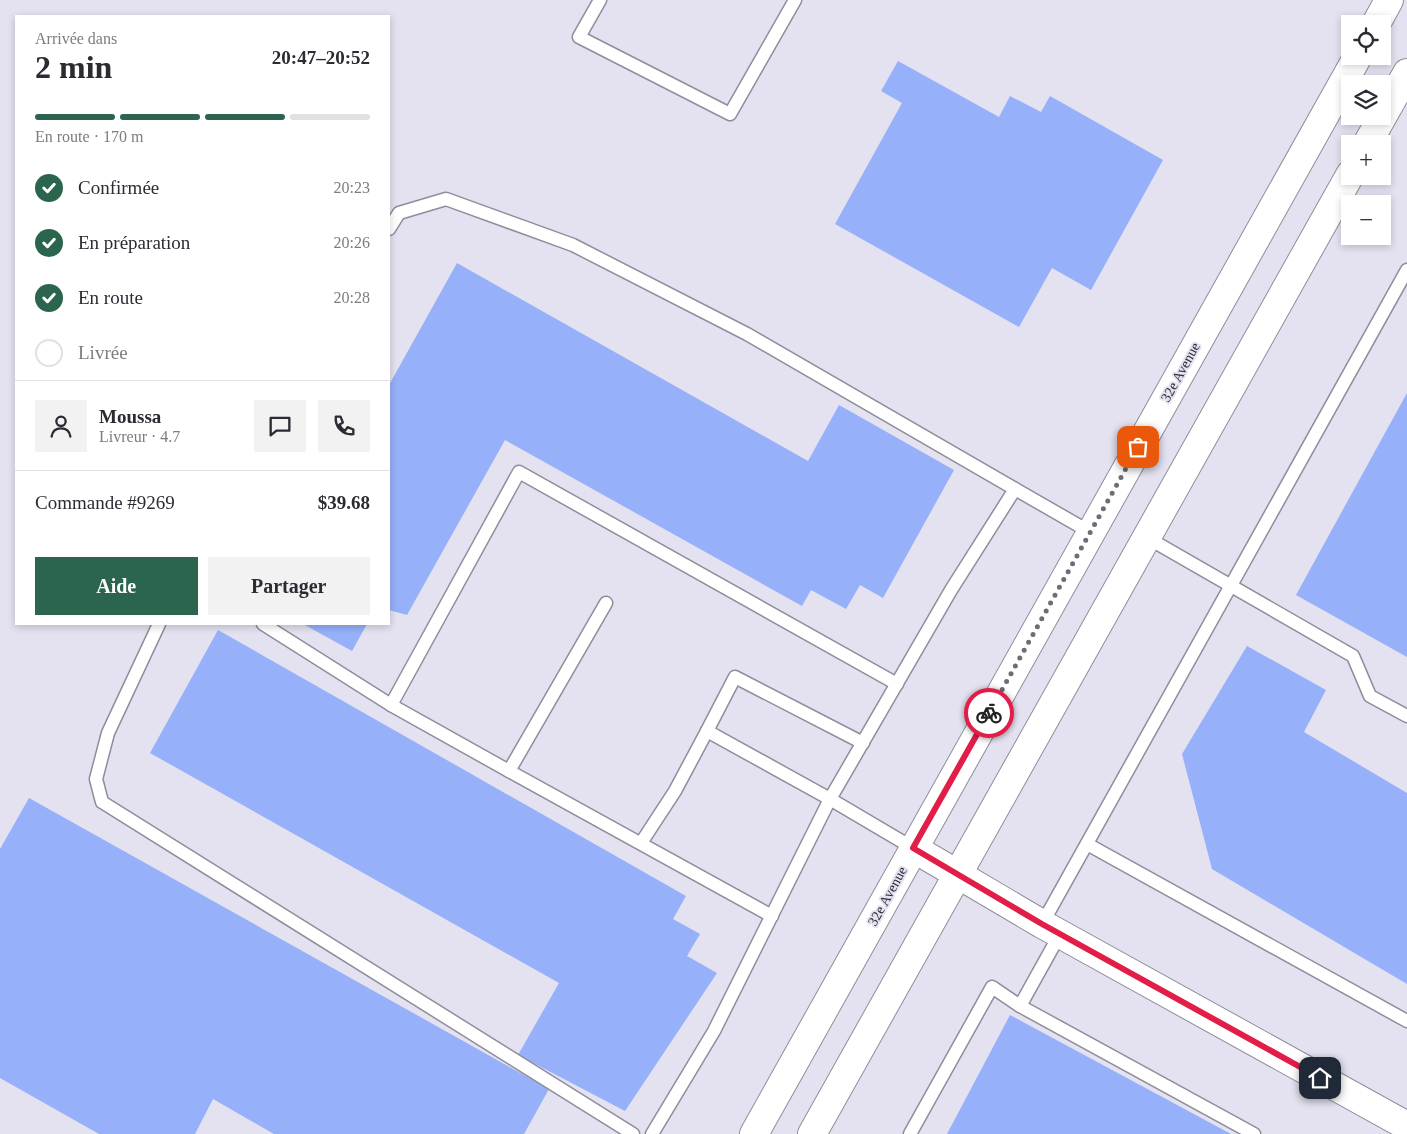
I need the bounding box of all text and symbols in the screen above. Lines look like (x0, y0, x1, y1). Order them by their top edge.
map controls (1341, 15, 1391, 245)
button: locate (1341, 15, 1391, 65)
text: Arrivée dans (35, 30, 117, 47)
text: 20:47–20:52 (272, 47, 370, 68)
text: 2 min (35, 49, 112, 85)
button: layers (1341, 75, 1391, 125)
text: En route · 170 m (35, 128, 143, 145)
button: + (1341, 135, 1391, 185)
icon: check (35, 174, 63, 202)
text: Confirmée (78, 177, 159, 198)
text: 20:23 (334, 179, 370, 196)
button: − (1341, 195, 1391, 245)
icon: check (35, 229, 63, 257)
text: En préparation (78, 232, 190, 253)
text: 20:26 (334, 234, 370, 251)
icon: check (35, 284, 63, 312)
text: En route (78, 287, 143, 308)
text: 20:28 (334, 289, 370, 306)
street label: 32e Avenue (1158, 340, 1203, 405)
text: Livrée (78, 342, 128, 363)
button: person (35, 400, 87, 452)
button: chat (254, 400, 306, 452)
button: phone (318, 400, 370, 452)
text: Moussa (99, 406, 161, 427)
pin (1117, 426, 1159, 468)
text: Livreur · 4.7 (99, 428, 180, 445)
icon: bag (1124, 433, 1152, 461)
text: Commande #9269 (35, 492, 175, 513)
text: $39.68 (318, 492, 370, 513)
button: Aide (35, 557, 198, 615)
button: Partager (208, 557, 370, 615)
courier (964, 688, 1014, 738)
icon: bike (975, 699, 1003, 727)
street label: 32e Avenue (865, 864, 910, 929)
pin (1299, 1057, 1341, 1099)
icon: home (1306, 1064, 1334, 1092)

